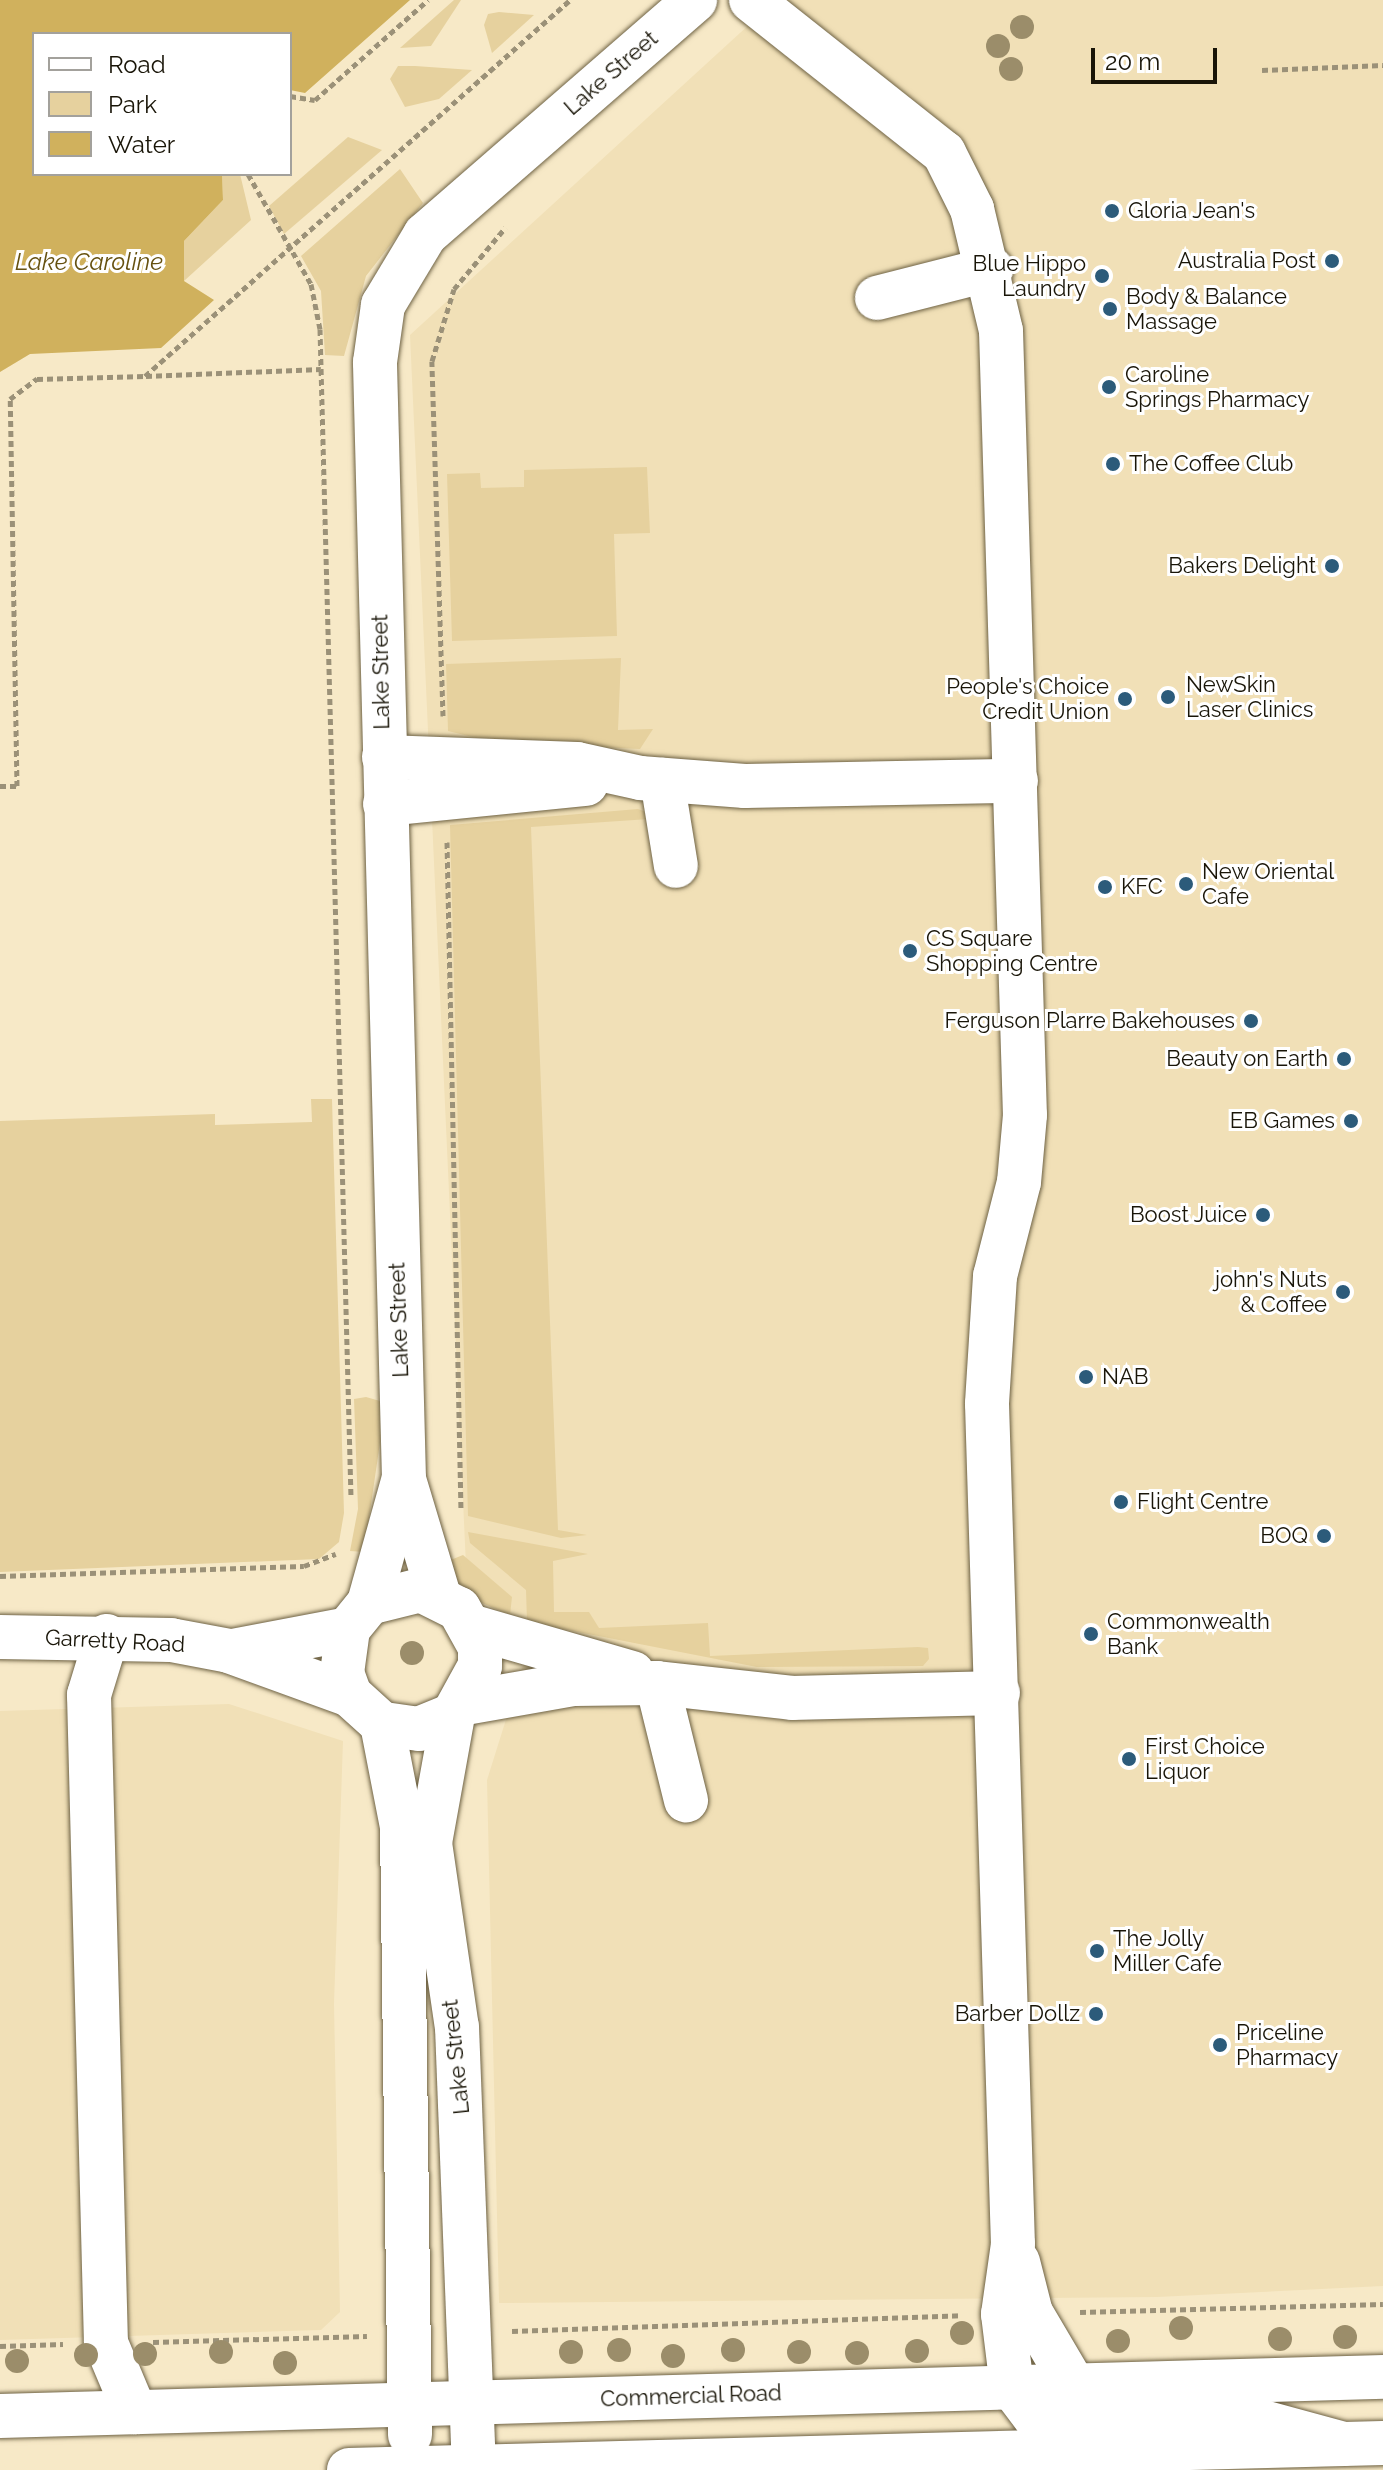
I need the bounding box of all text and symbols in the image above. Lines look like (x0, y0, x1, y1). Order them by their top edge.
street label: Lake Street (559, 25, 663, 121)
legend (32, 32, 292, 176)
scale bar (1095, 32, 1221, 82)
text: 20 m (1105, 47, 1160, 76)
text: Road (108, 50, 166, 79)
text: Park (108, 90, 157, 119)
text: Water (108, 130, 175, 159)
place label: Gloria Jean's (1128, 198, 1256, 224)
marker: Gloria Jean's (1103, 202, 1121, 220)
water label: Lake Caroline (15, 248, 163, 276)
place label: Australia Post (1178, 248, 1316, 274)
place label: Blue Hippo Laundry (973, 250, 1086, 302)
marker: Australia Post (1323, 252, 1341, 270)
marker: Blue Hippo Laundry (1093, 267, 1111, 285)
place label: Body & Balance Massage (1126, 283, 1288, 334)
marker: Body & Balance Massage (1101, 300, 1119, 318)
place label: Caroline Springs Pharmacy (1125, 361, 1309, 412)
marker: Caroline Springs Pharmacy (1100, 378, 1118, 396)
place label: The Coffee Club (1129, 451, 1293, 477)
marker: The Coffee Club (1104, 455, 1122, 473)
place label: Bakers Delight (1168, 553, 1316, 579)
marker: Bakers Delight (1323, 557, 1341, 575)
street label: Lake Street (367, 614, 395, 730)
place label: NewSkin Laser Clinics (1186, 671, 1314, 722)
place label: People's Choice Credit Union (946, 673, 1109, 724)
marker: NewSkin Laser Clinics (1157, 686, 1179, 708)
marker: People's Choice Credit Union (1116, 690, 1134, 708)
place label: New Oriental Cafe (1202, 858, 1335, 910)
place label: KFC (1121, 874, 1163, 900)
marker: New Oriental Cafe (1177, 875, 1195, 893)
marker: KFC (1096, 878, 1114, 896)
place label: CS Square Shopping Centre (926, 925, 1098, 976)
marker: CS Square Shopping Centre (901, 942, 919, 960)
place label: Ferguson Plarre Bakehouses (945, 1008, 1235, 1034)
marker: Ferguson Plarre Bakehouses (1242, 1012, 1260, 1030)
place label: Beauty on Earth (1166, 1046, 1328, 1072)
marker: Beauty on Earth (1335, 1050, 1353, 1068)
place label: EB Games (1230, 1108, 1335, 1134)
marker: EB Games (1342, 1112, 1360, 1130)
place label: Boost Juice (1129, 1202, 1247, 1228)
marker: Boost Juice (1254, 1206, 1272, 1224)
street label: Lake Street (384, 1262, 414, 1378)
place label: john's Nuts & Coffee (1215, 1266, 1327, 1318)
marker: john's Nuts & Coffee (1334, 1283, 1352, 1301)
place label: NAB (1102, 1364, 1149, 1390)
marker: NAB (1077, 1368, 1095, 1386)
place label: Flight Centre (1137, 1489, 1268, 1515)
marker: Flight Centre (1112, 1493, 1130, 1511)
place label: BOQ (1260, 1523, 1308, 1549)
marker: BOQ (1315, 1527, 1333, 1545)
place label: Commonwealth Bank (1107, 1608, 1270, 1660)
street label: Garretty Road (44, 1624, 186, 1658)
marker: Commonwealth Bank (1082, 1625, 1100, 1643)
place label: First Choice Liquor (1145, 1733, 1265, 1784)
marker: First Choice Liquor (1120, 1750, 1138, 1768)
place label: The Jolly Miller Cafe (1113, 1925, 1222, 1976)
marker: The Jolly Miller Cafe (1088, 1942, 1106, 1960)
street label: Lake Street (437, 1998, 475, 2116)
place label: Barber Dollz (954, 2001, 1080, 2027)
marker: Barber Dollz (1087, 2005, 1105, 2023)
place label: Priceline Pharmacy (1236, 2019, 1338, 2070)
marker: Priceline Pharmacy (1211, 2036, 1229, 2054)
street label: Commercial Road (600, 2380, 782, 2412)

